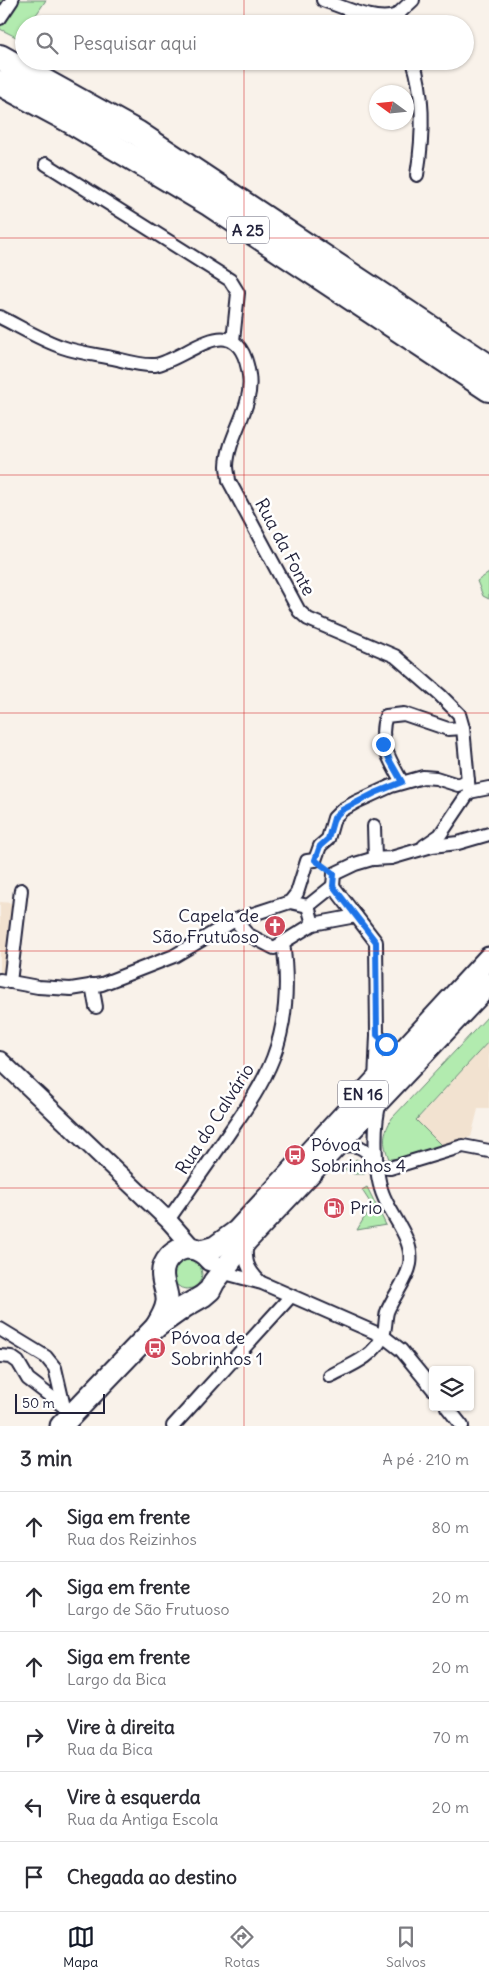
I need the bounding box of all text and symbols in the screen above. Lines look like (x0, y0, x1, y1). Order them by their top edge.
search box (15, 15, 474, 70)
icon: search (33, 29, 61, 57)
text: Pesquisar aqui (73, 31, 197, 55)
north arrow (369, 85, 414, 130)
road number: A 25 (227, 216, 269, 244)
street label: Rua da Fonte (250, 494, 321, 599)
route end (372, 733, 395, 756)
place label: Capela de São Frutuoso (152, 904, 259, 948)
church icon: Capela de São Frutuoso (263, 914, 287, 938)
route start (375, 1033, 398, 1056)
street label: Rua do Calvário (170, 1059, 259, 1179)
road number: EN 16 (338, 1080, 388, 1108)
place label: Póvoa Sobrinhos 4 (311, 1133, 406, 1177)
bus stop icon: Póvoa Sobrinhos 4 (283, 1143, 307, 1167)
fuel station icon: Prio (322, 1196, 346, 1220)
place label: Prio (350, 1196, 382, 1219)
place label: Póvoa de Sobrinhos 1 (171, 1326, 263, 1370)
bus stop icon: Póvoa de Sobrinhos 1 (143, 1336, 167, 1360)
map controls (429, 1366, 474, 1411)
button: layers (429, 1366, 474, 1411)
scale bar (15, 1391, 105, 1414)
text: 50 m (22, 1394, 55, 1412)
text: 3 min (20, 1445, 72, 1472)
text: A pé · 210 m (383, 1449, 469, 1469)
text: Siga em frente (67, 1505, 190, 1529)
icon: ahead (20, 1513, 48, 1541)
text: 80 m (431, 1517, 469, 1537)
text: Rua dos Reizinhos (67, 1529, 197, 1549)
text: Siga em frente (67, 1575, 190, 1599)
icon: ahead (20, 1583, 48, 1611)
text: 20 m (432, 1587, 469, 1607)
text: Largo de São Frutuoso (67, 1599, 230, 1619)
text: Siga em frente (67, 1645, 190, 1669)
icon: ahead (20, 1653, 48, 1681)
text: 20 m (432, 1657, 469, 1677)
text: Largo da Bica (67, 1669, 166, 1689)
text: Vire à direita (67, 1715, 175, 1739)
icon: right (20, 1723, 48, 1751)
text: 70 m (433, 1727, 469, 1747)
text: Rua da Bica (67, 1739, 153, 1759)
text: Vire à esquerda (67, 1785, 201, 1809)
icon: left (20, 1793, 48, 1821)
text: 20 m (432, 1797, 469, 1817)
text: Rua da Antiga Escola (67, 1809, 218, 1829)
icon: arrive (20, 1863, 48, 1891)
text: Chegada ao destino (67, 1865, 237, 1889)
tab: Mapa (63, 1923, 98, 1971)
tab: Rotas (224, 1923, 260, 1971)
tab: Salvos (386, 1923, 426, 1971)

